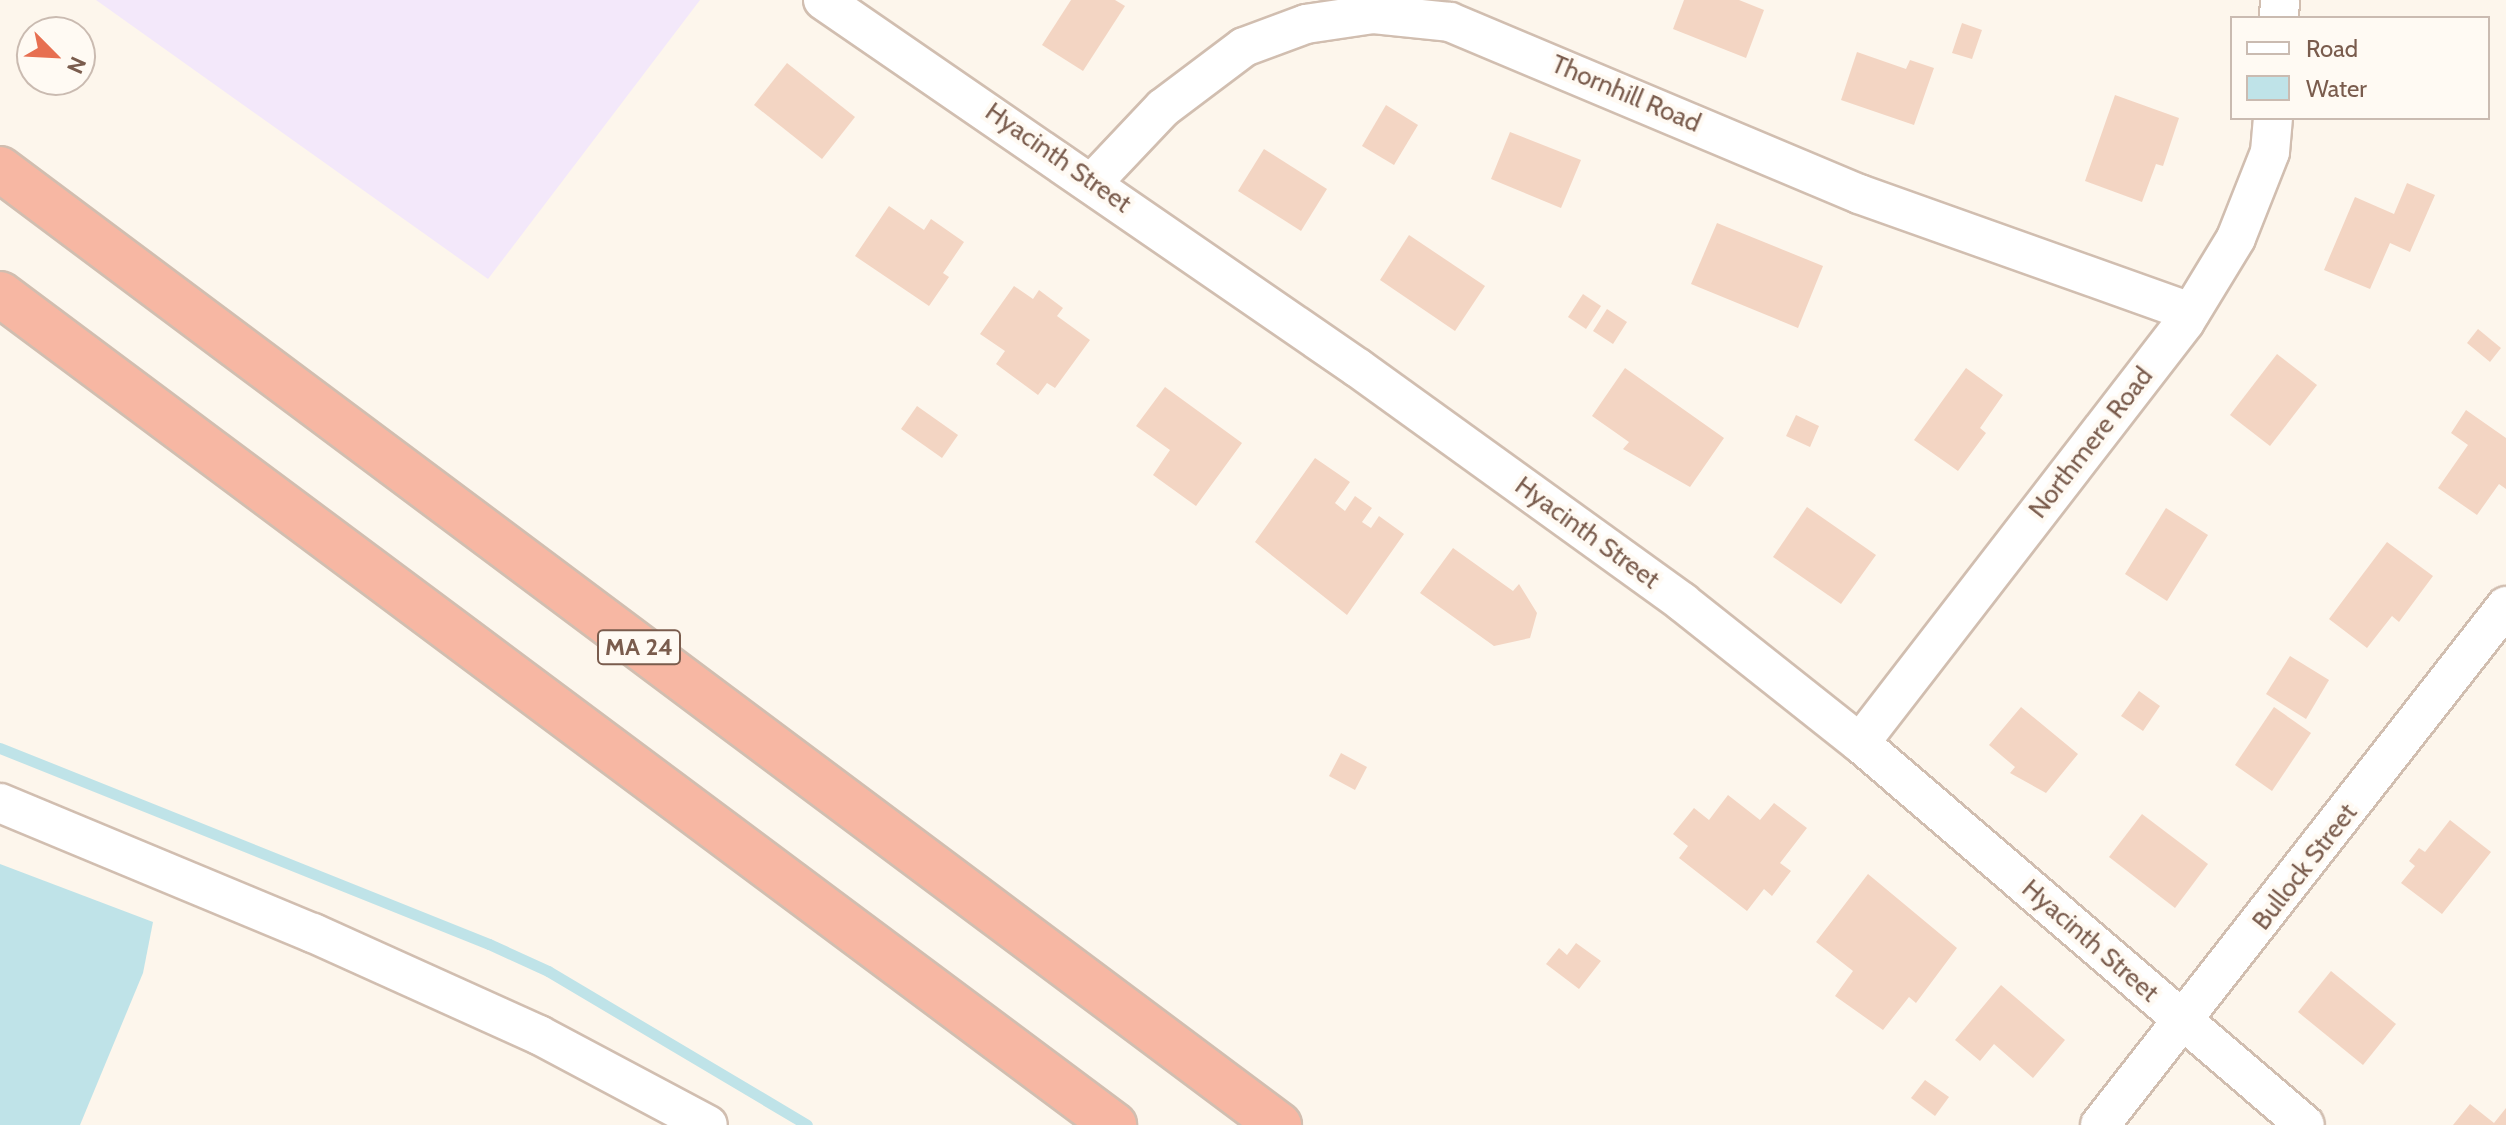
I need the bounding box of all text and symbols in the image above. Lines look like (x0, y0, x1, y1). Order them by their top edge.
north arrow (16, 16, 96, 96)
legend (2230, 16, 2490, 120)
text: Road (2306, 34, 2358, 63)
street label: Thornhill Road (1547, 49, 1705, 139)
text: N (61, 53, 92, 78)
text: Water (2306, 74, 2367, 103)
street label: Hyacinth Street (979, 96, 1137, 220)
street label: Northmere Road (2022, 361, 2160, 525)
street label: Hyacinth Street (1509, 470, 1665, 596)
road number: MA 24 (597, 627, 681, 667)
street label: Bullock Street (2246, 798, 2364, 936)
street label: Hyacinth Street (2015, 873, 2165, 1009)

